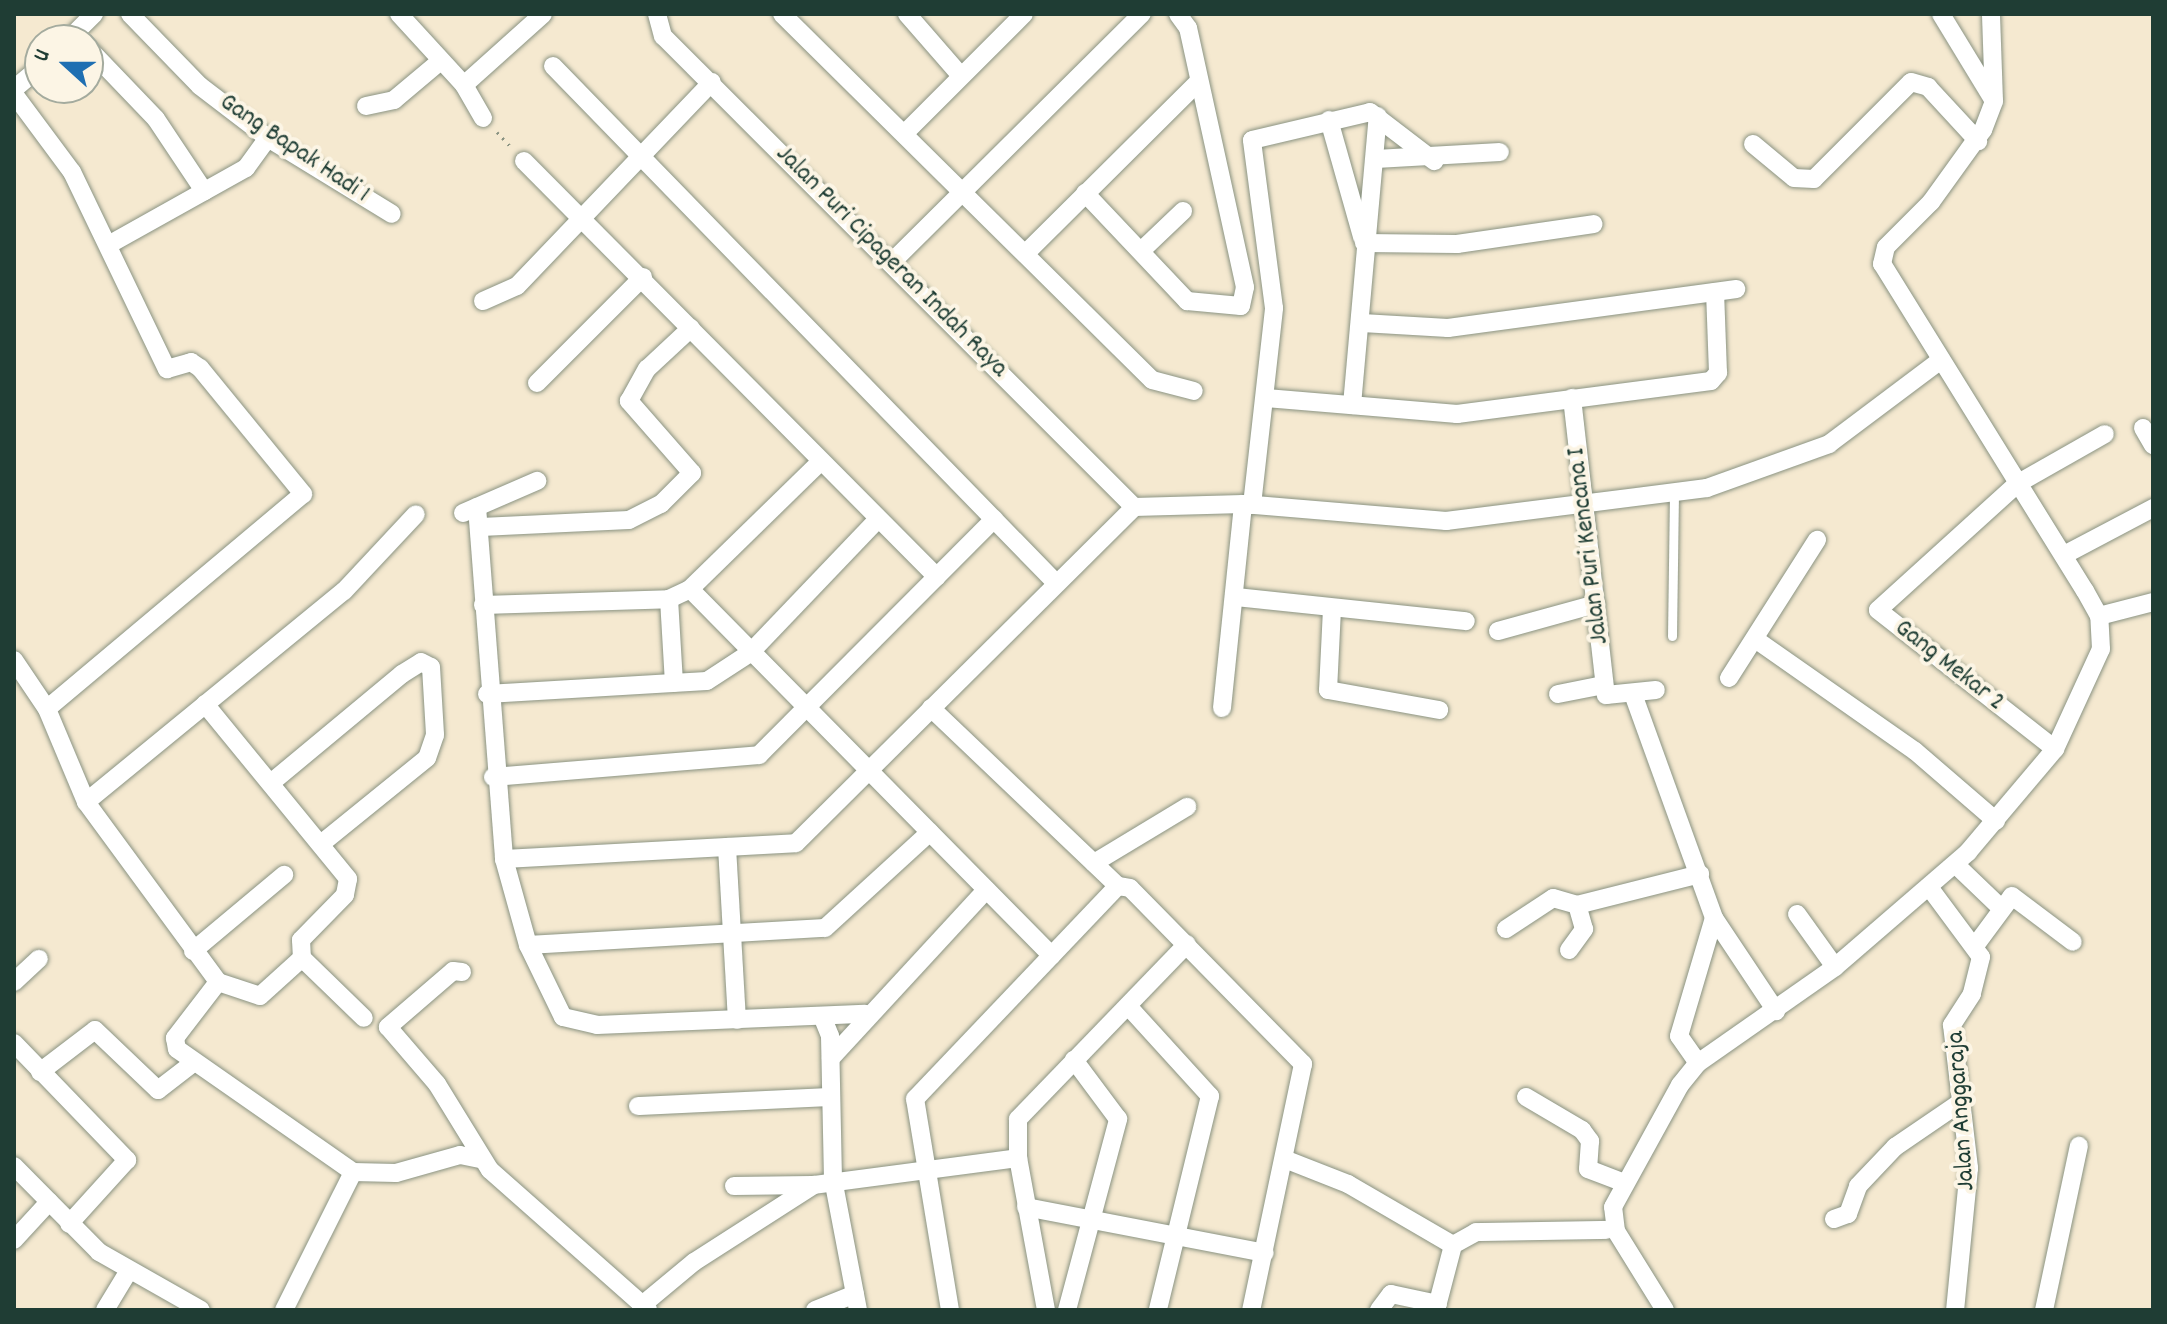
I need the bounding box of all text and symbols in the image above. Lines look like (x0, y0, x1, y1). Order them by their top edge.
north arrow (24, 24, 104, 104)
text: U (27, 45, 59, 66)
street label: Gang Bapak Hadi 1 (213, 87, 375, 211)
street label: Jalan Puri Cipageran Indah Raya (768, 139, 1014, 385)
street label: Jalan Puri Kencana I (1561, 446, 1617, 646)
street label: Gang Mekar 2 (1888, 613, 2010, 719)
street label: Jalan Anggaraja (1941, 1030, 1983, 1192)

